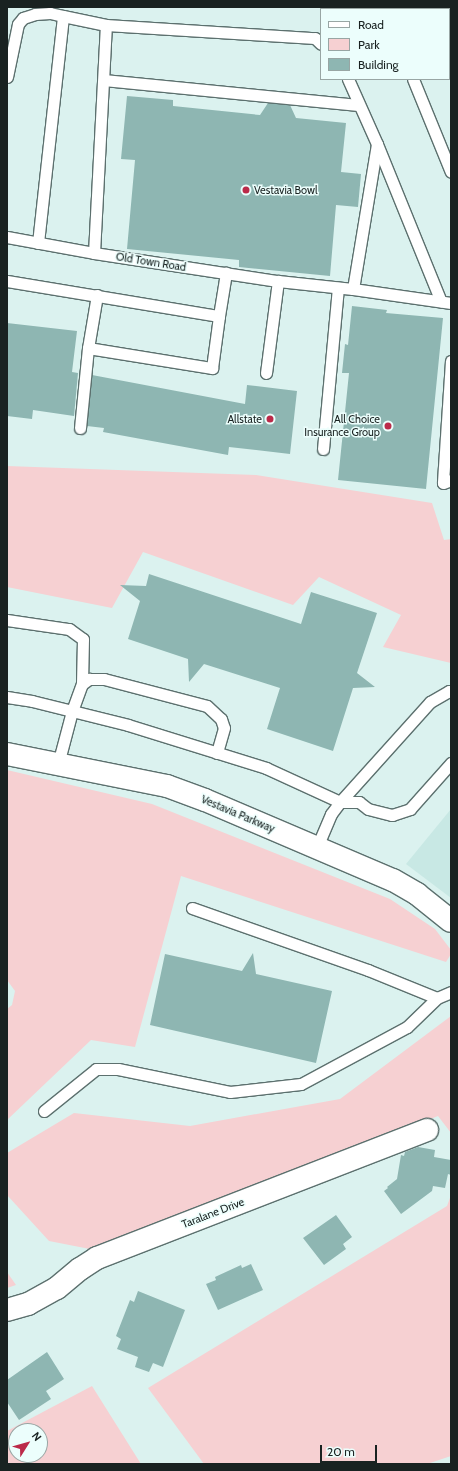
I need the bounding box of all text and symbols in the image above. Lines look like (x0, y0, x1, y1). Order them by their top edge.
legend (320, 8, 450, 80)
text: Road (358, 17, 384, 32)
text: Park (358, 37, 380, 52)
text: Building (358, 57, 399, 72)
place label: Vestavia Bowl (254, 183, 318, 197)
marker: Vestavia Bowl (241, 185, 251, 195)
street label: Old Town Road (115, 250, 187, 274)
place label: Allstate (227, 412, 262, 426)
place label: All Choice Insurance Group (304, 413, 380, 439)
marker: Allstate (265, 414, 275, 424)
marker: All Choice Insurance Group (383, 421, 393, 431)
street label: Vestavia Parkway (199, 793, 277, 835)
street label: Taralane Drive (180, 1195, 246, 1231)
north arrow (8, 1423, 48, 1463)
text: N (29, 1429, 45, 1444)
scale bar (322, 1437, 379, 1463)
text: 20 m (327, 1444, 355, 1459)

